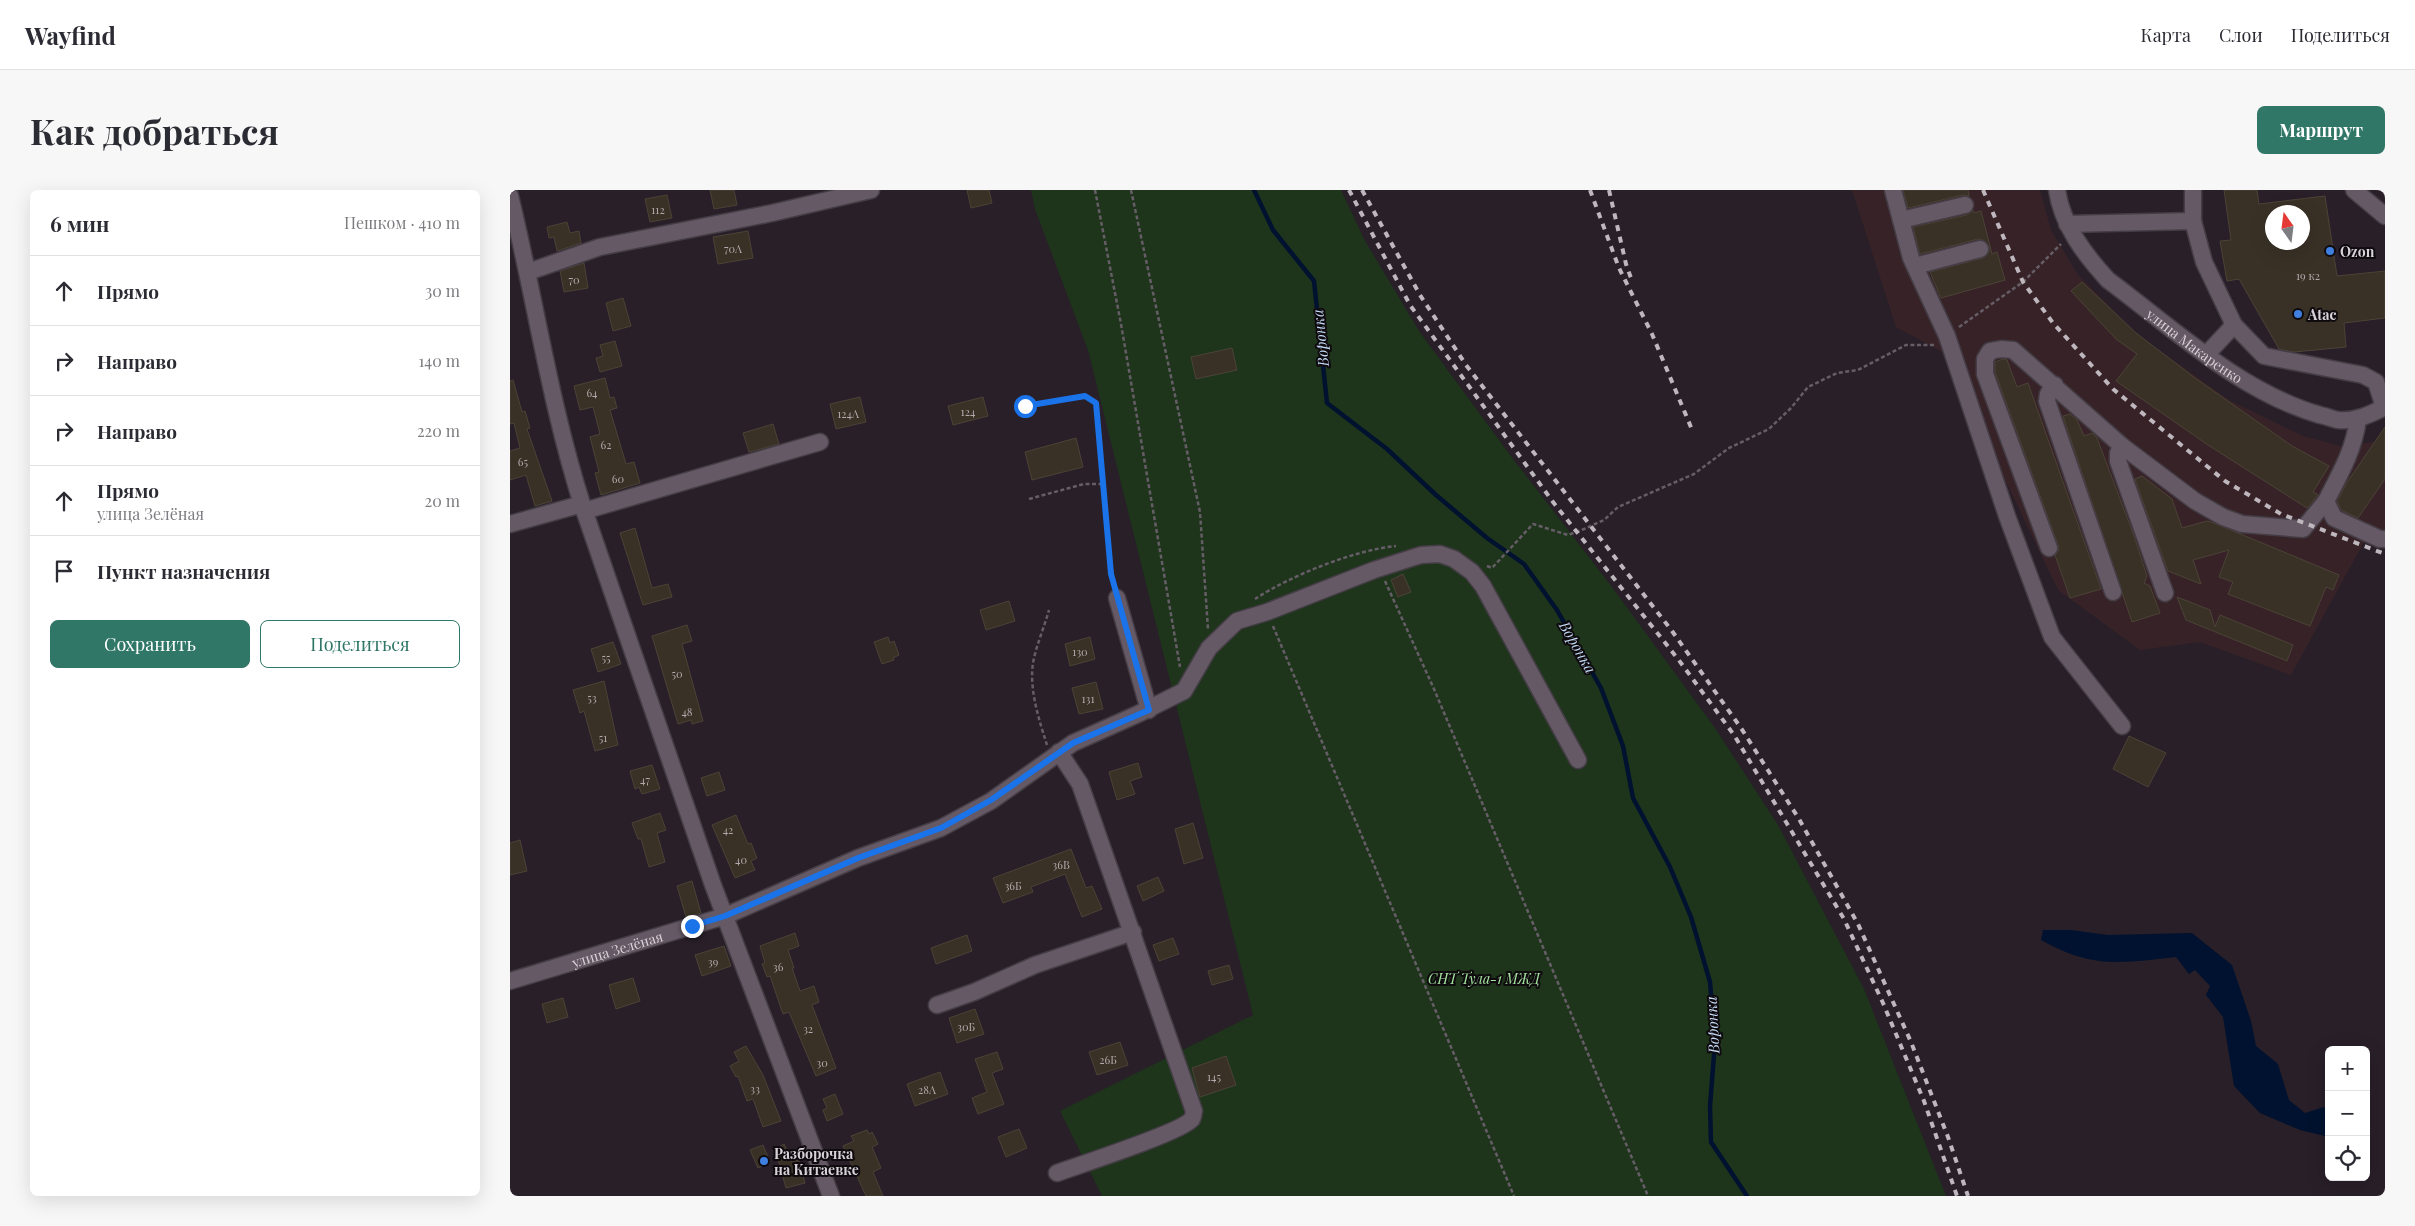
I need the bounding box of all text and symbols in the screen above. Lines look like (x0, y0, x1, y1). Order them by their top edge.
text: Wayfind (25, 19, 116, 51)
text: Карта (2140, 23, 2191, 47)
text: Слои (2219, 23, 2263, 47)
text: Поделиться (2291, 23, 2390, 47)
button: Маршрут (2257, 106, 2385, 154)
text: Как добраться (30, 107, 279, 154)
house number: 112 (651, 202, 665, 217)
north arrow (2265, 205, 2310, 250)
text: 6 мин (50, 209, 109, 237)
text: Пешком · 410 m (344, 212, 460, 233)
house number: 70А (724, 241, 742, 256)
place label: Ozon (2340, 242, 2375, 261)
marker: Ozon (2324, 245, 2336, 257)
house number: 19 к2 (2296, 268, 2320, 283)
house number: 70 (568, 272, 580, 287)
icon: ahead (50, 277, 78, 305)
text: Прямо (97, 278, 159, 304)
text: 30 m (425, 280, 460, 301)
street label: улица Макаренко (2142, 303, 2247, 387)
place label: Atac (2307, 305, 2337, 324)
water label: Воронка (1307, 308, 1333, 369)
marker: Atac (2292, 308, 2304, 320)
icon: right (50, 347, 78, 375)
text: Направо (97, 348, 177, 374)
text: 140 m (418, 350, 460, 371)
house number: 64 (586, 385, 598, 400)
route start (1014, 395, 1037, 418)
house number: 124 (961, 404, 976, 419)
house number: 124А (837, 406, 859, 421)
icon: right (50, 417, 78, 445)
text: Направо (97, 418, 177, 444)
text: 220 m (417, 420, 460, 441)
house number: 62 (601, 437, 611, 452)
house number: 65 (518, 454, 529, 469)
house number: 60 (612, 471, 625, 486)
text: Прямо (97, 477, 159, 503)
icon: ahead (50, 487, 78, 515)
text: 20 m (425, 490, 460, 511)
text: улица Зелёная (97, 503, 204, 524)
icon: arrive (50, 557, 78, 585)
text: Пункт назначения (97, 558, 270, 584)
water label: Воронка (1554, 616, 1601, 677)
button: Сохранить (50, 620, 250, 668)
button: Поделиться (260, 620, 460, 668)
house number: 130 (1072, 644, 1088, 659)
house number: 55 (601, 650, 611, 665)
house number: 50 (671, 666, 683, 681)
house number: 53 (587, 690, 597, 705)
house number: 131 (1082, 691, 1094, 706)
house number: 48 (681, 704, 693, 719)
house number: 51 (599, 730, 607, 745)
house number: 47 (640, 772, 650, 787)
house number: 42 (723, 822, 733, 837)
house number: 40 (735, 852, 747, 867)
house number: 36В (1052, 857, 1070, 872)
house number: 36Б (1004, 878, 1022, 893)
route end (681, 915, 704, 938)
street label: улица Зелёная (569, 926, 665, 972)
house number: 39 (708, 954, 719, 969)
house number: 36 (773, 959, 784, 974)
park label: СНТ Тула-1 МЖД (1428, 969, 1541, 988)
water label: Воронка (1701, 996, 1724, 1055)
house number: 30Б (957, 1019, 975, 1034)
house number: 32 (803, 1021, 813, 1036)
map controls (2325, 1046, 2370, 1181)
button: + (2325, 1046, 2370, 1091)
house number: 26Б (1099, 1052, 1117, 1067)
house number: 30 (816, 1055, 828, 1070)
house number: 145 (1207, 1069, 1221, 1084)
house number: 33 (750, 1081, 760, 1096)
house number: 28А (918, 1082, 936, 1097)
button: − (2325, 1091, 2370, 1136)
button: locate (2325, 1136, 2370, 1181)
place label: Разборочка на Китаевке (774, 1144, 859, 1179)
marker: Разборочка на Китаевке (758, 1155, 770, 1167)

